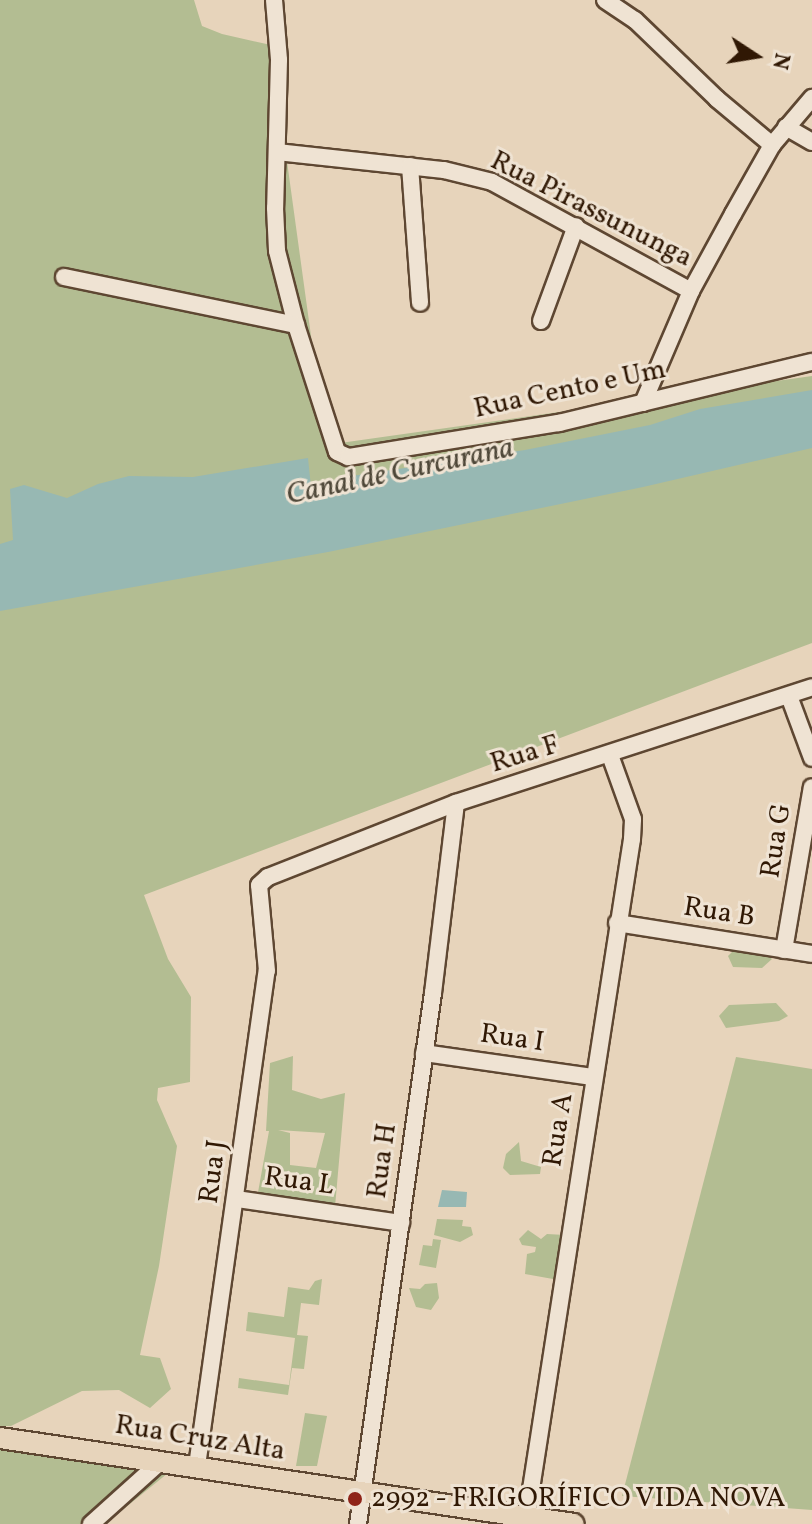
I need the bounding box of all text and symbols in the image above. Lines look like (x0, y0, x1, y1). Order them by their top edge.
north arrow (716, 16, 796, 96)
text: N (763, 50, 797, 72)
street label: Rua Pirassununga (484, 145, 698, 275)
street label: Rua Cento e Um (471, 353, 669, 427)
water label: Canal de Curcurana (283, 430, 517, 514)
street label: Rua F (487, 729, 563, 781)
street label: Rua G (755, 801, 799, 881)
street label: Rua B (681, 891, 757, 935)
street label: Rua I (478, 1018, 546, 1060)
street label: Rua A (537, 1091, 581, 1169)
street label: Rua H (361, 1121, 405, 1201)
street label: Rua J (193, 1138, 235, 1206)
street label: Rua L (262, 1160, 336, 1204)
street label: Rua Cruz Alta (113, 1409, 287, 1469)
place label: 2992 - FRIGORÍFICO VIDA NOVA (371, 1482, 787, 1516)
marker: 2992 - FRIGORÍFICO VIDA NOVA (346, 1490, 364, 1508)

